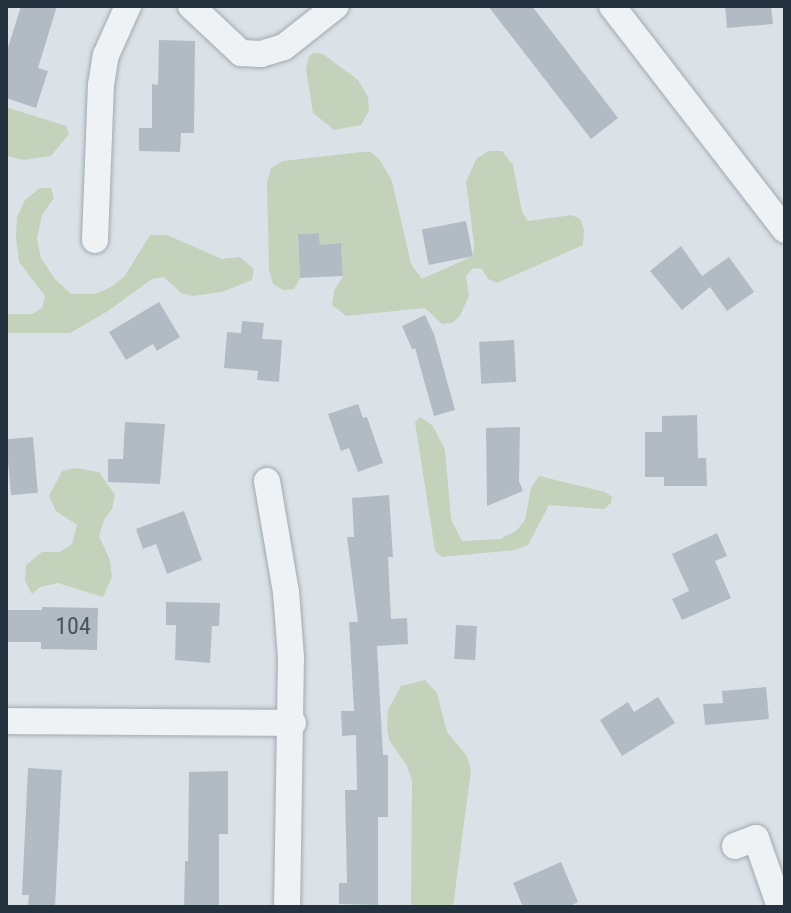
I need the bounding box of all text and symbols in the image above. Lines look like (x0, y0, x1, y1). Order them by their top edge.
house number: 104 (55, 613, 91, 641)

